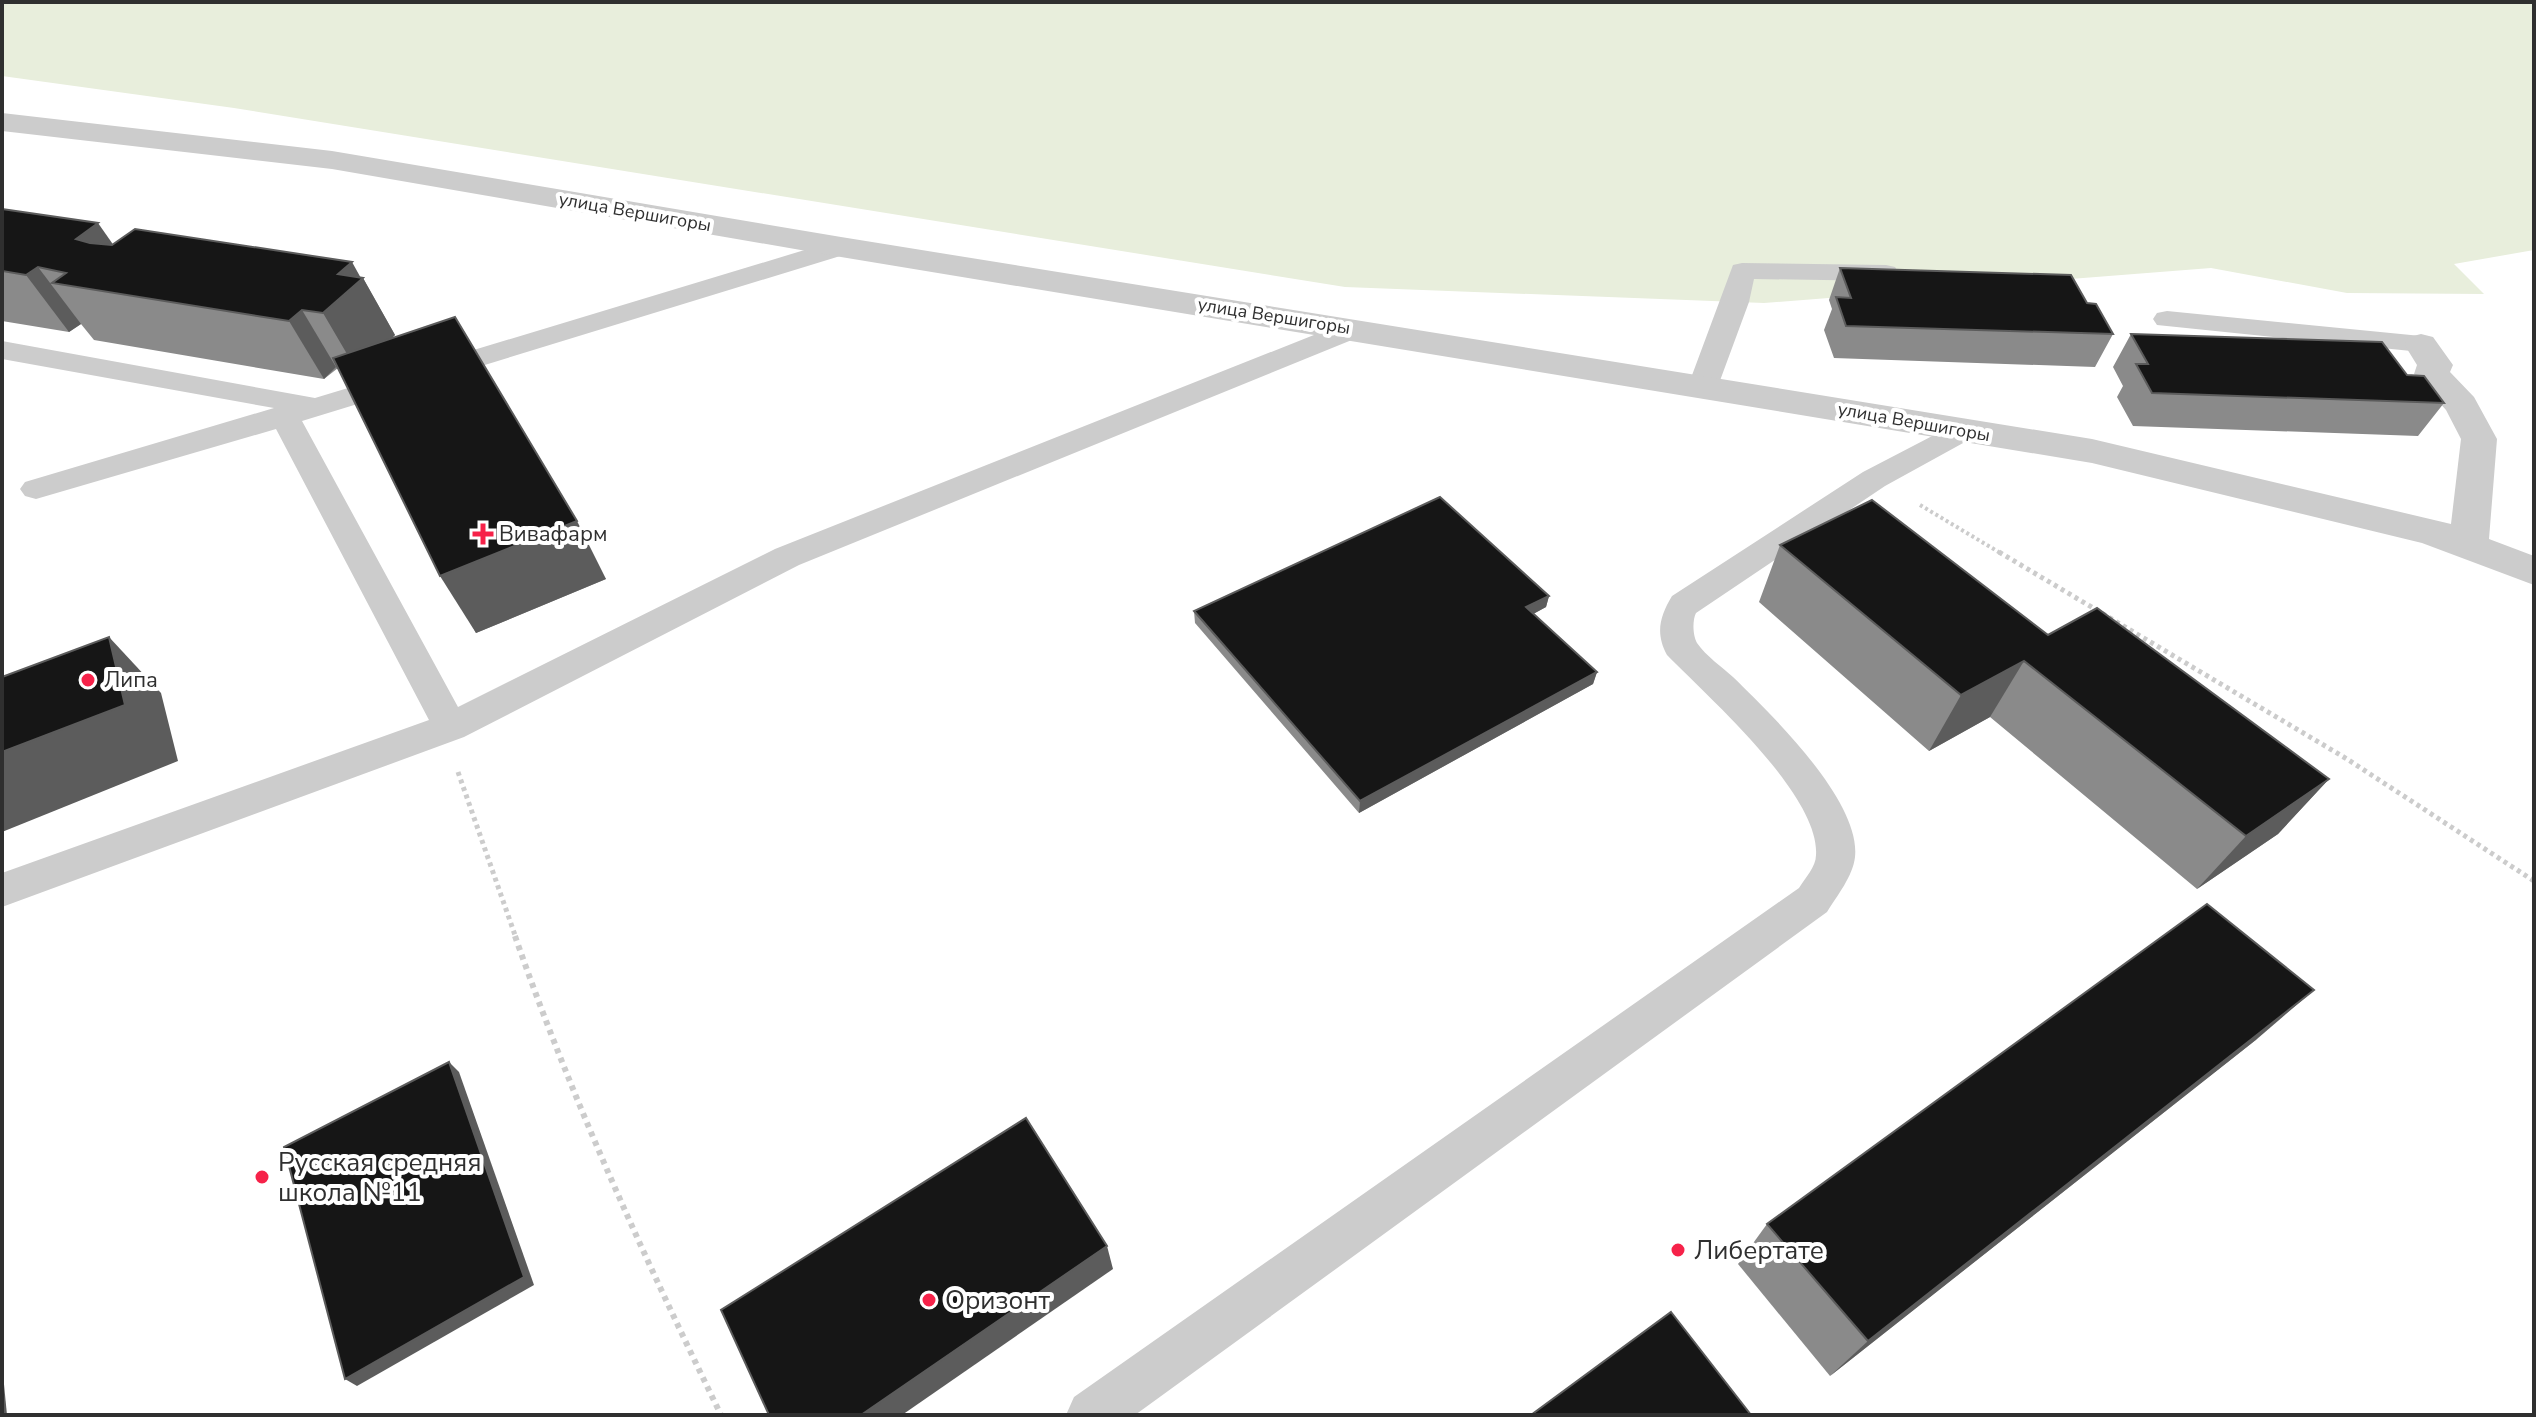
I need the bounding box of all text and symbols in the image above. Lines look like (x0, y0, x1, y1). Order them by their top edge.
street label: улица Вершигоры (557, 187, 713, 237)
street label: улица Вершигоры (1196, 292, 1352, 340)
street label: улица Вершигоры (1836, 397, 1992, 447)
place label: Вивафарм (499, 519, 608, 549)
marker: Вивафарм (474, 525, 492, 543)
place label: Липа (104, 665, 158, 695)
marker: Липа (79, 671, 97, 689)
place label: Русская средняя школа №11 (278, 1145, 481, 1210)
marker: Русская средняя школа №11 (253, 1168, 271, 1186)
place label: Либертате (1694, 1233, 1824, 1268)
marker: Либертате (1669, 1241, 1687, 1259)
place label: Оризонт (945, 1283, 1050, 1318)
marker: Оризонт (920, 1291, 938, 1309)

